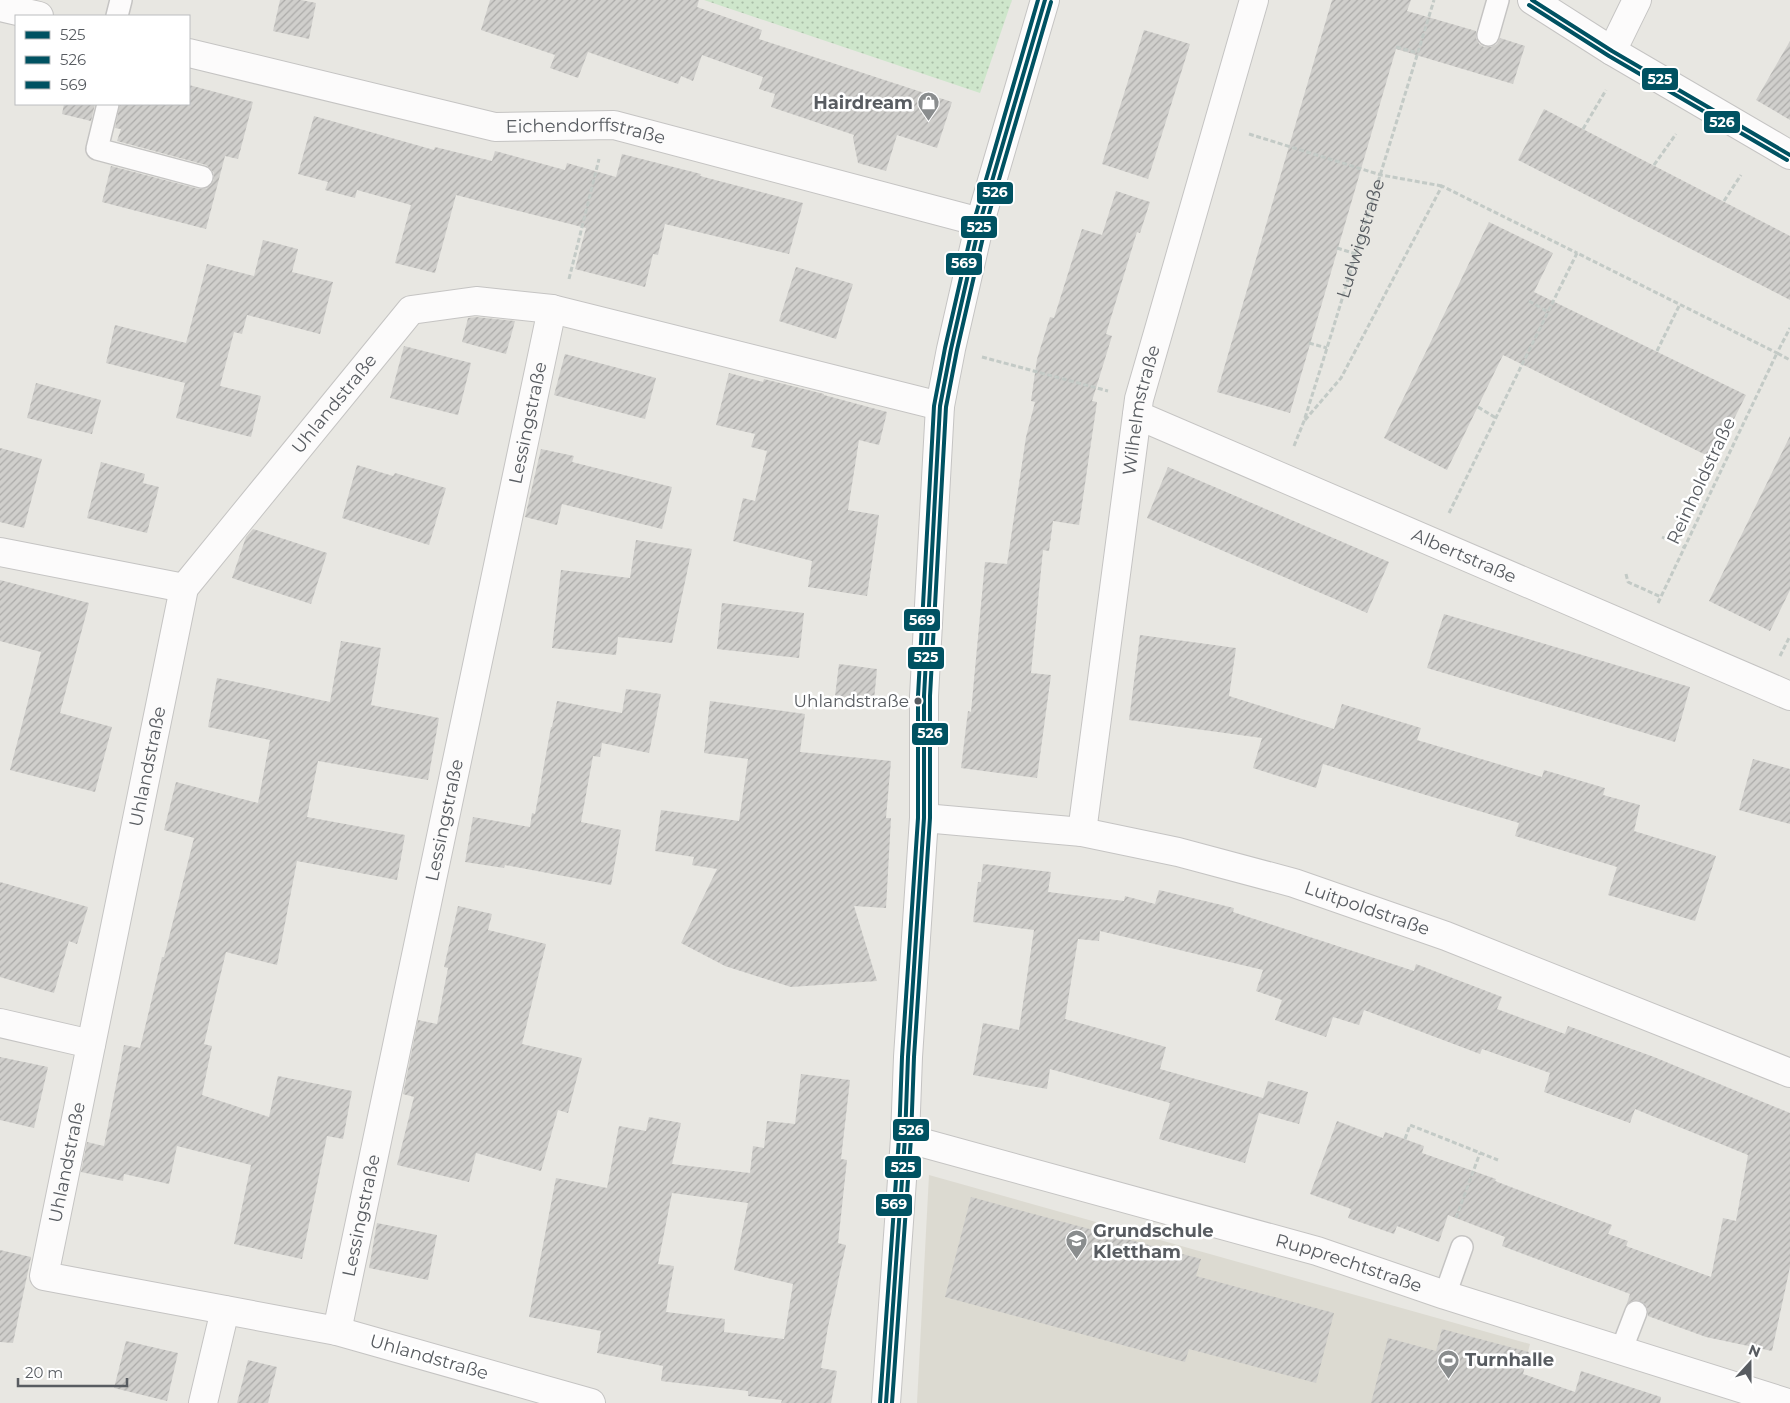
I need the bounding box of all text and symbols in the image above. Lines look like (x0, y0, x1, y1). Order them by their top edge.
legend (15, 15, 190, 105)
text: 525 (60, 25, 85, 44)
text: 526 (60, 50, 86, 69)
line badge: 525 (1641, 67, 1679, 91)
text: 525 (1648, 70, 1672, 88)
text: 569 (60, 75, 87, 94)
shop icon: Hairdream (917, 91, 941, 122)
place label: Hairdream (813, 92, 913, 114)
line badge: 526 (1703, 110, 1741, 134)
text: 526 (1709, 113, 1735, 131)
street label: Eichendorffstraße (505, 114, 668, 149)
street label: Ludwigstraße (1332, 176, 1389, 301)
line badge: 526 (976, 181, 1014, 205)
text: 526 (982, 183, 1008, 201)
line badge: 525 (960, 215, 998, 239)
text: 525 (967, 218, 991, 236)
line badge: 569 (945, 252, 983, 276)
text: 569 (951, 254, 977, 272)
street label: Wilhelmstraße (1118, 342, 1165, 477)
street label: Uhlandstraße (287, 349, 382, 458)
street label: Lessingstraße (504, 360, 552, 486)
street label: Reinholdstraße (1662, 414, 1740, 548)
street label: Albertstraße (1408, 524, 1520, 588)
line badge: 569 (903, 608, 941, 632)
text: 569 (909, 611, 935, 629)
line badge: 525 (907, 646, 945, 670)
text: 525 (914, 648, 938, 666)
place label: Uhlandstraße (793, 691, 909, 711)
marker: Uhlandstraße (913, 696, 923, 706)
street label: Uhlandstraße (125, 704, 171, 829)
line badge: 526 (911, 722, 949, 746)
text: 526 (917, 724, 943, 742)
street label: Lessingstraße (421, 757, 468, 883)
street label: Luitpoldstraße (1301, 876, 1433, 940)
street label: Uhlandstraße (44, 1100, 90, 1225)
line badge: 526 (892, 1118, 930, 1142)
text: 526 (898, 1121, 924, 1139)
street label: Lessingstraße (338, 1152, 385, 1279)
line badge: 525 (884, 1155, 922, 1179)
text: 525 (891, 1158, 915, 1176)
line badge: 569 (875, 1193, 913, 1217)
text: 569 (881, 1195, 907, 1213)
place label: Grundschule Klettham (1093, 1220, 1214, 1263)
school or university icon: Grundschule Klettham (1065, 1229, 1089, 1260)
street label: Rupprechtstraße (1273, 1229, 1425, 1297)
street label: Uhlandstraße (367, 1330, 491, 1384)
north arrow (1725, 1338, 1775, 1388)
text: N (1746, 1340, 1763, 1361)
sports icon: Turnhalle (1437, 1348, 1461, 1379)
place label: Turnhalle (1465, 1349, 1554, 1371)
scale bar (18, 1356, 126, 1388)
text: 20 m (25, 1363, 63, 1382)

